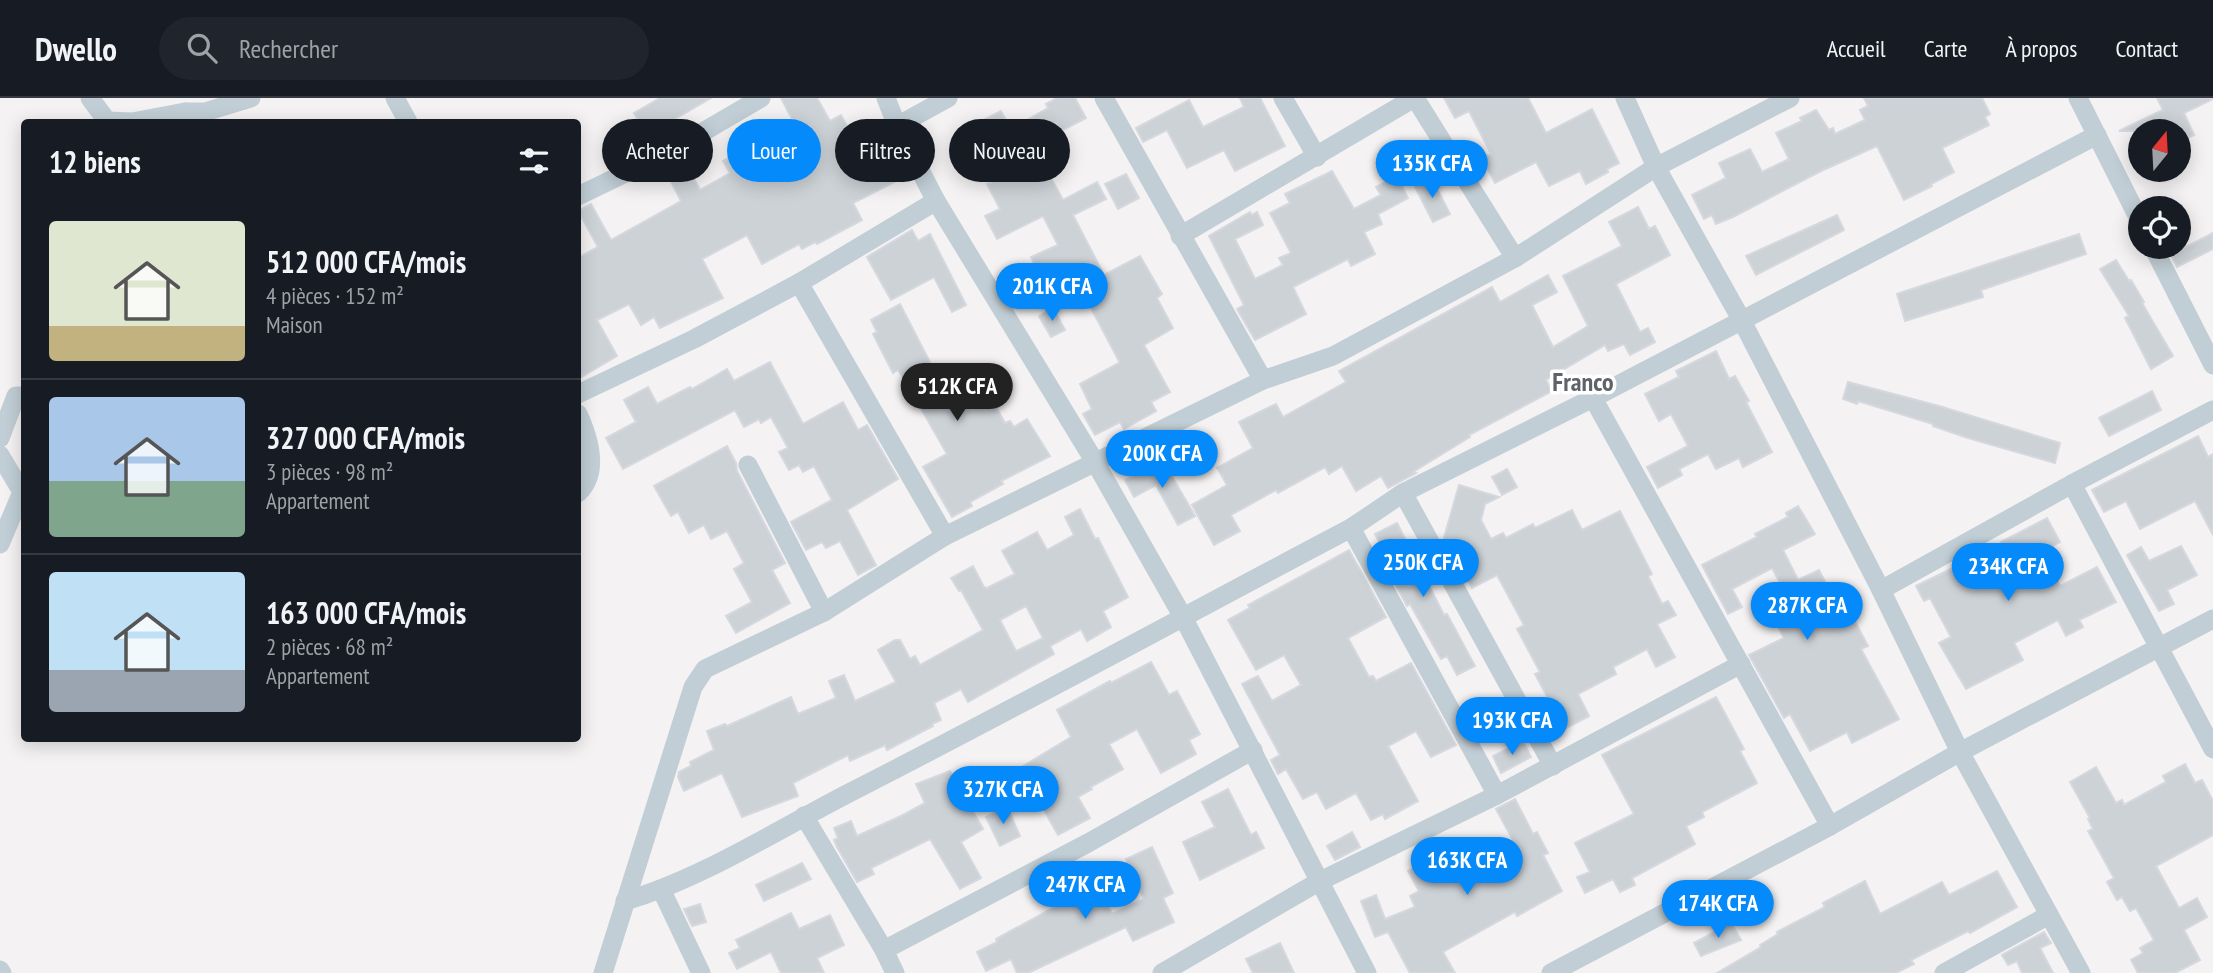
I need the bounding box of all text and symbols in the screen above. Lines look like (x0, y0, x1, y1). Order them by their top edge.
search box (159, 17, 649, 80)
text: Dwello (35, 27, 117, 70)
icon: search (183, 29, 221, 67)
text: Rechercher (239, 32, 338, 65)
text: Accueil (1827, 33, 1886, 64)
text: Carte (1924, 33, 1967, 64)
text: À propos (2005, 33, 2077, 64)
text: Contact (2115, 33, 2178, 64)
chip: Acheter (602, 119, 713, 182)
chip: Louer (727, 119, 821, 182)
chip: Filtres (835, 119, 935, 182)
chip: Nouveau (949, 119, 1070, 182)
north arrow (2128, 119, 2191, 182)
map controls (2128, 119, 2191, 259)
pin: 135K CFA (1360, 140, 1504, 200)
text: 12 biens (49, 142, 141, 181)
icon: filters (515, 142, 553, 180)
text: 135K CFA (1392, 148, 1472, 177)
button: locate (2128, 196, 2191, 259)
text: 512 000 CFA/mois (266, 242, 466, 281)
icon: home (105, 249, 189, 333)
pin: 201K CFA (980, 264, 1124, 323)
text: 201K CFA (1012, 271, 1092, 300)
text: 4 pièces · 152 m² (266, 281, 404, 310)
text: Maison (266, 310, 323, 339)
pin: 512K CFA (885, 364, 1029, 423)
district label: Franco (1552, 365, 1614, 398)
text: 512K CFA (917, 371, 997, 400)
text: 327 000 CFA/mois (266, 418, 465, 457)
icon: home (105, 425, 189, 509)
pin: 200K CFA (1090, 430, 1234, 490)
text: 200K CFA (1122, 438, 1202, 467)
text: 3 pièces · 98 m² (266, 457, 393, 486)
text: Appartement (266, 486, 369, 515)
pin: 250K CFA (1351, 540, 1495, 599)
pin: 234K CFA (1936, 544, 2080, 603)
text: 250K CFA (1383, 547, 1463, 576)
text: 234K CFA (1968, 551, 2048, 580)
pin: 287K CFA (1735, 582, 1879, 642)
text: 287K CFA (1767, 590, 1847, 619)
text: 163 000 CFA/mois (266, 593, 466, 632)
icon: home (105, 600, 189, 684)
text: 2 pièces · 68 m² (266, 632, 393, 661)
text: Appartement (266, 661, 369, 690)
pin: 193K CFA (1440, 698, 1584, 757)
text: 193K CFA (1472, 705, 1552, 734)
pin: 327K CFA (931, 766, 1075, 826)
text: 327K CFA (963, 774, 1043, 803)
pin: 163K CFA (1395, 838, 1539, 897)
text: 163K CFA (1427, 845, 1507, 874)
pin: 247K CFA (1013, 862, 1157, 921)
text: 247K CFA (1045, 869, 1125, 898)
pin: 174K CFA (1646, 880, 1790, 940)
text: 174K CFA (1678, 888, 1758, 917)

